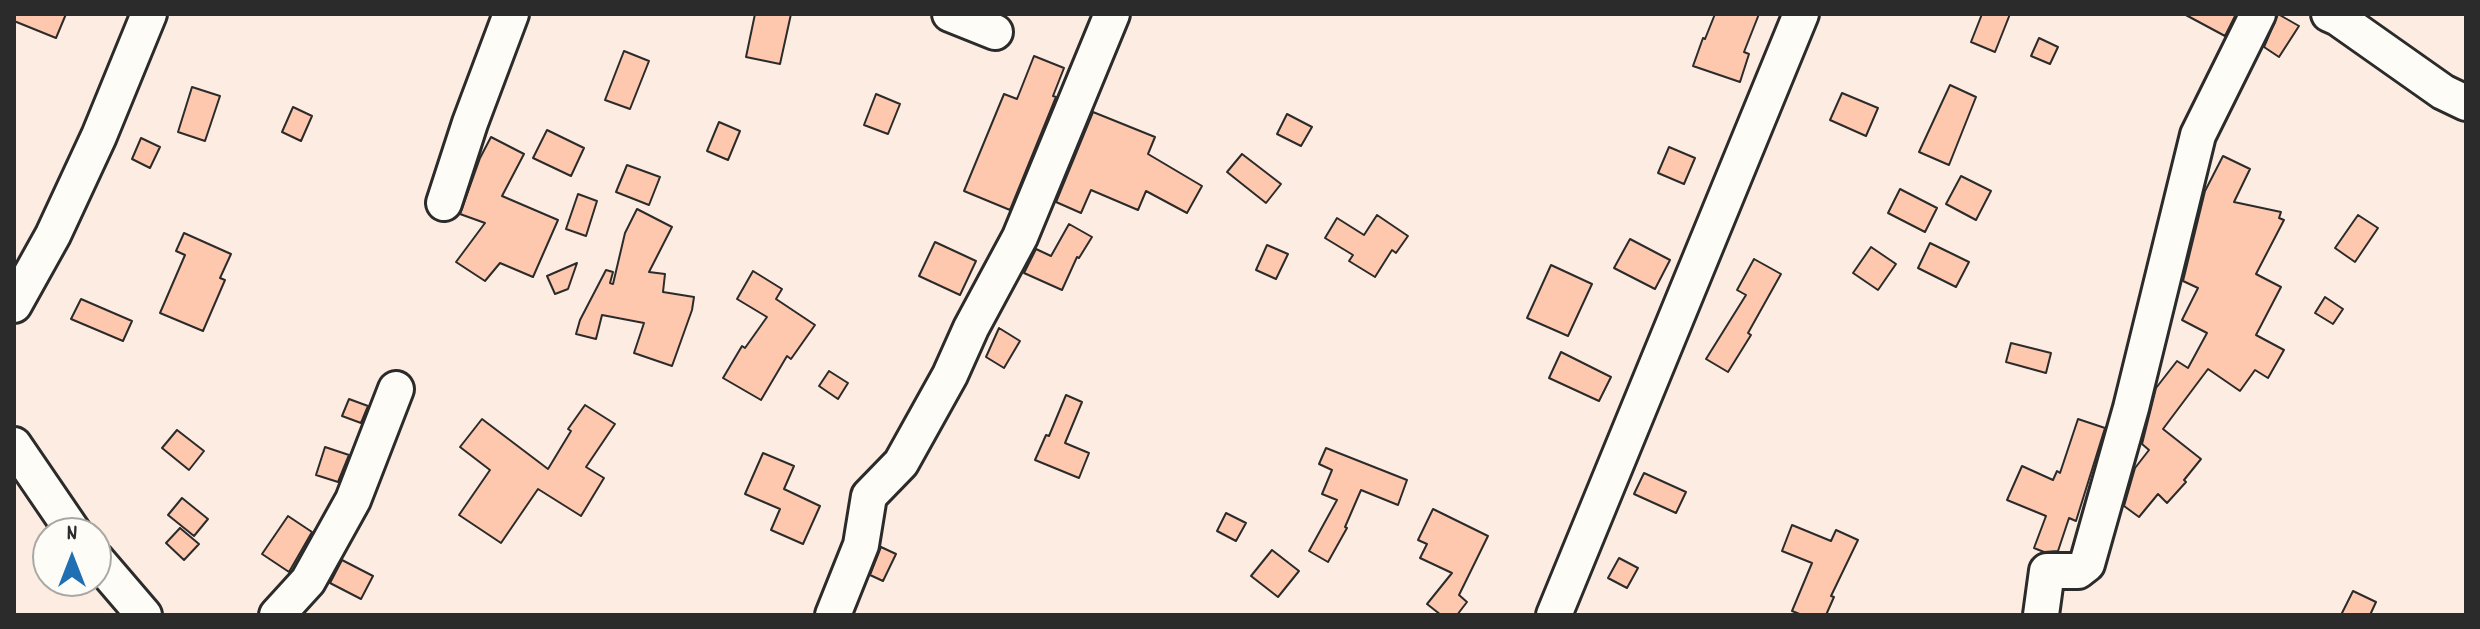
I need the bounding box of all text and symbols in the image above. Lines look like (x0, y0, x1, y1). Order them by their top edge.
north arrow (32, 517, 112, 597)
text: N (67, 519, 77, 550)

